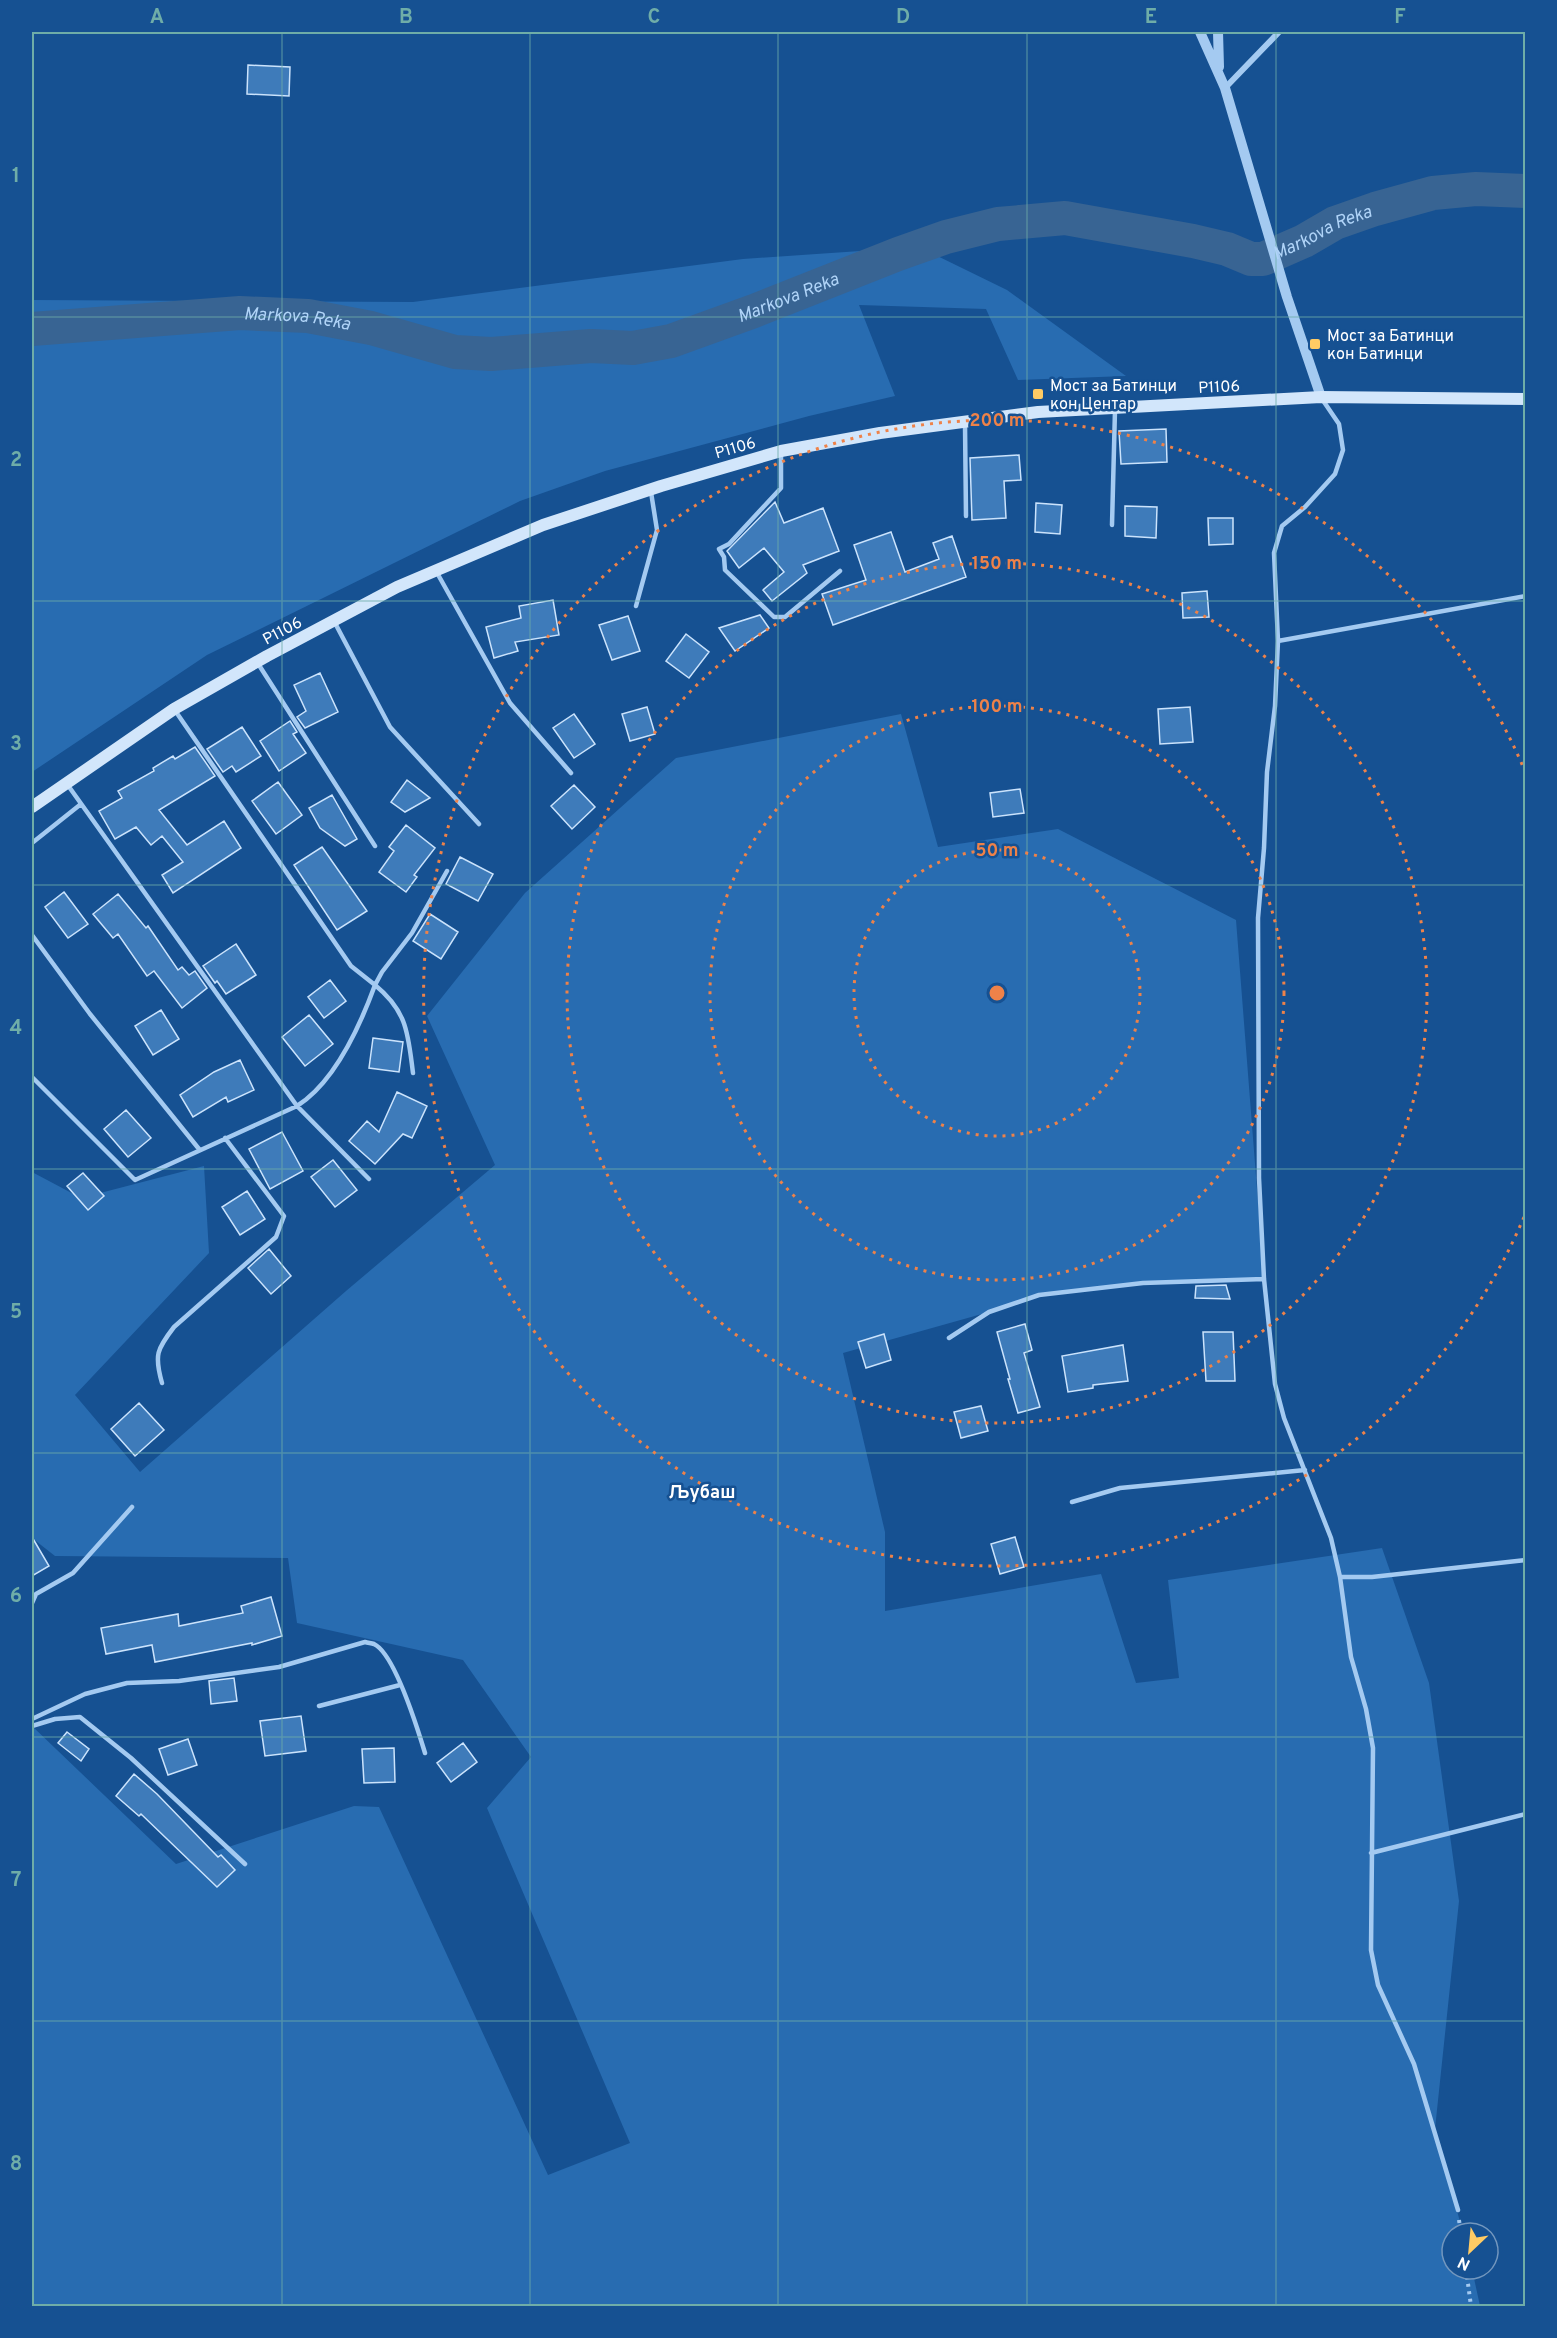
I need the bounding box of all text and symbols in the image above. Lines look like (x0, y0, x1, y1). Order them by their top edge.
text: A (150, 5, 164, 31)
text: B (399, 5, 413, 31)
text: C (648, 5, 660, 31)
text: D (896, 5, 910, 31)
text: E (1145, 5, 1157, 31)
text: F (1394, 5, 1406, 31)
text: 1 (12, 164, 20, 190)
water label: Markova Reka (1269, 201, 1376, 266)
water label: Markova Reka (734, 268, 843, 329)
water label: Markova Reka (243, 303, 353, 337)
place label: Мост за Батинци кон Батинци (1327, 327, 1454, 365)
marker: Мост за Батинци кон Батинци (1308, 337, 1322, 351)
place label: Мост за Батинци кон Центар (1050, 377, 1177, 415)
street label: P1106 (1198, 377, 1241, 399)
marker: Мост за Батинци кон Центар (1031, 387, 1045, 401)
text: 200 m (969, 410, 1025, 433)
street label: P1106 (713, 434, 758, 464)
text: 2 (10, 448, 22, 474)
text: 150 m (972, 553, 1022, 576)
street label: P1106 (260, 613, 306, 650)
text: 100 m (971, 696, 1023, 719)
text: 3 (10, 732, 22, 758)
text: 50 m (975, 840, 1019, 863)
centre of rings (987, 983, 1007, 1003)
text: 4 (10, 1016, 22, 1042)
text: 5 (10, 1300, 22, 1326)
district label: Љубаш (669, 1482, 735, 1505)
text: 6 (10, 1584, 22, 1610)
text: 7 (11, 1868, 21, 1894)
text: 8 (10, 2152, 22, 2178)
north arrow (1440, 2221, 1500, 2281)
text: N (1455, 2251, 1474, 2274)

